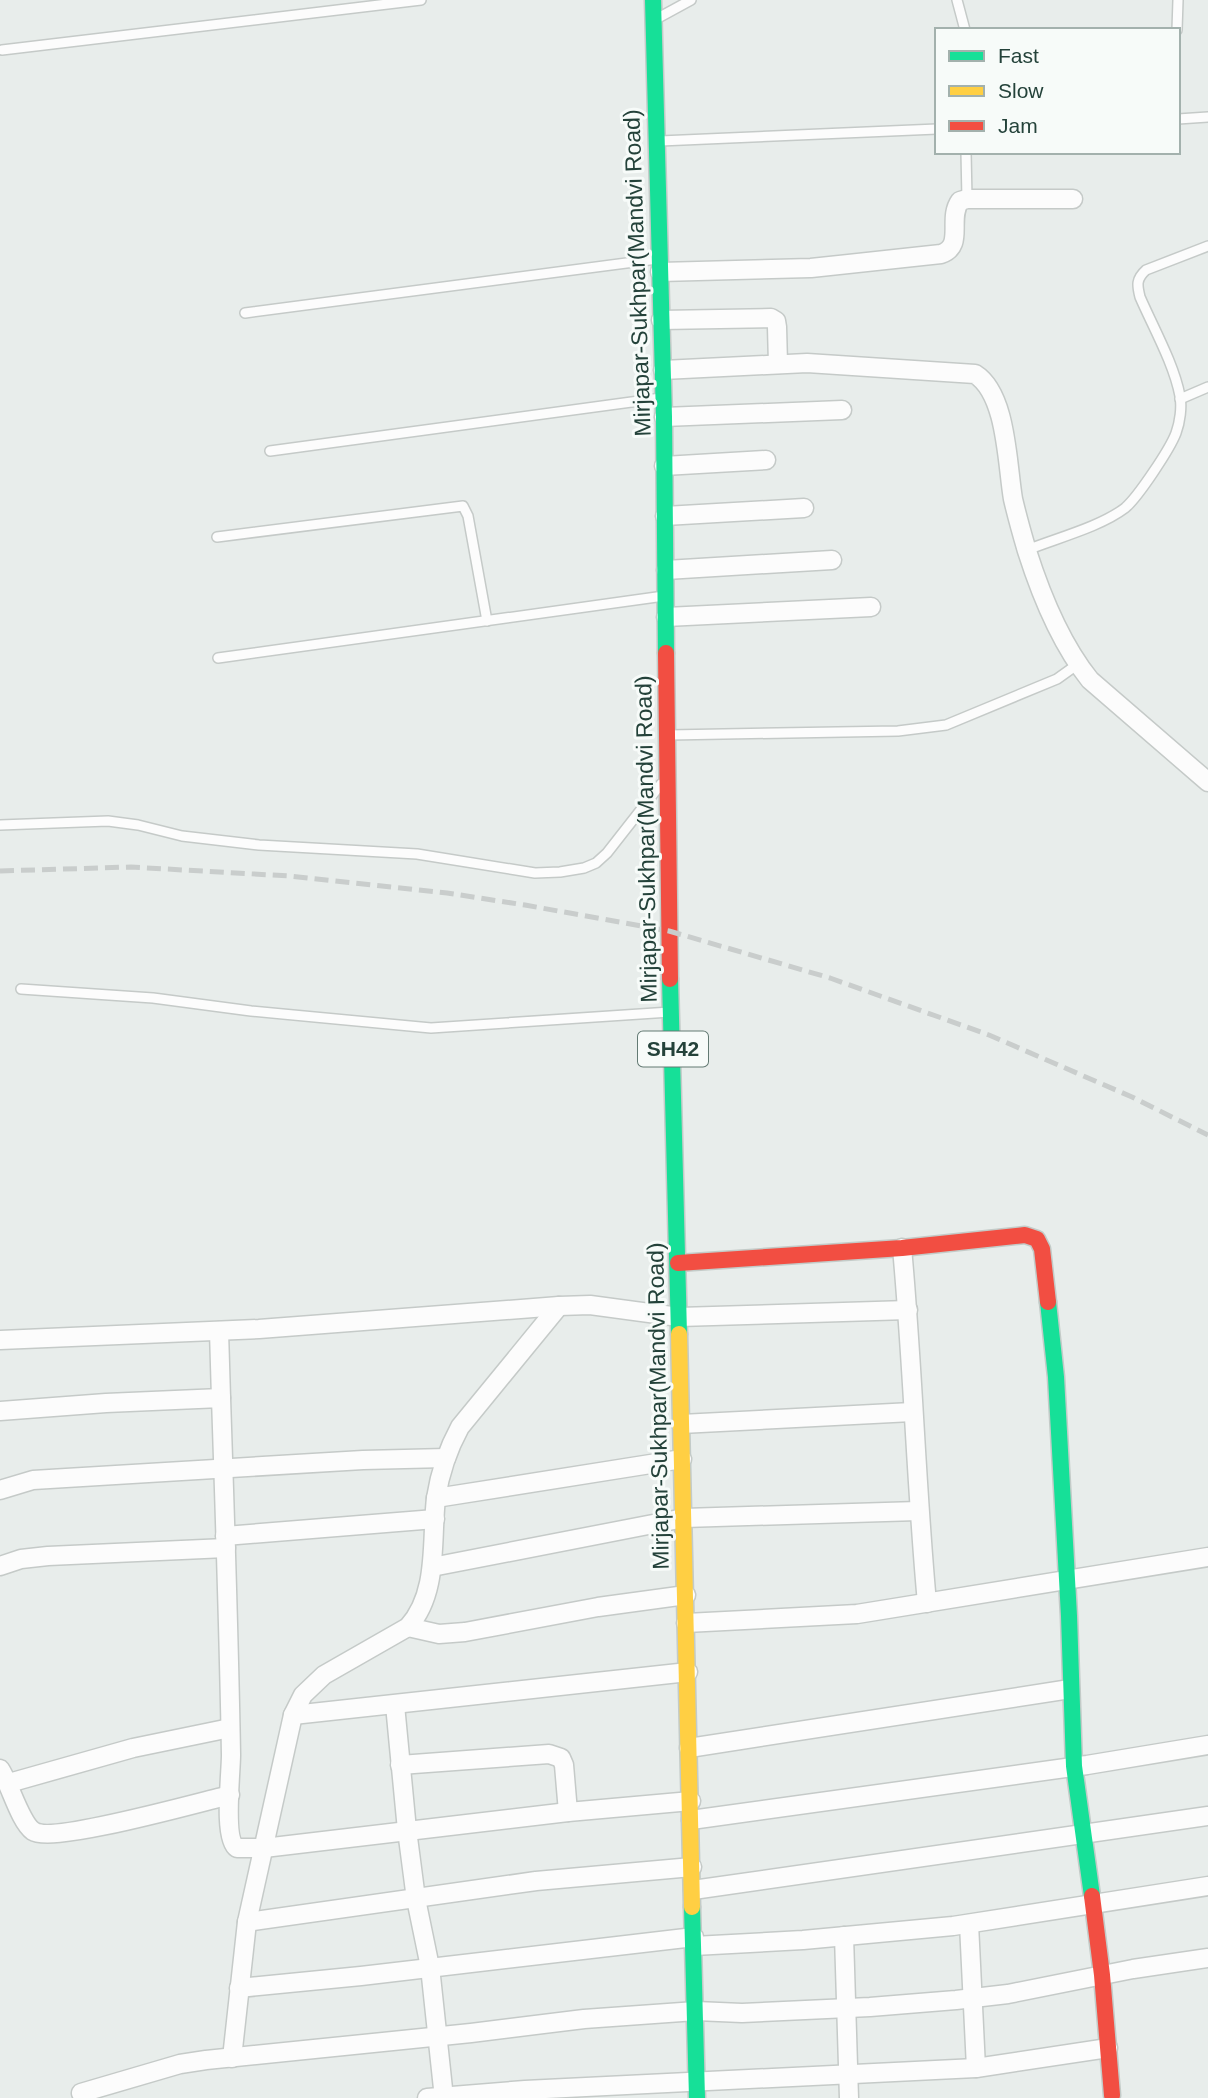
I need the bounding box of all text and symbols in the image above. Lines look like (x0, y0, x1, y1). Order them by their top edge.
legend (935, 28, 1180, 154)
text: Fast (998, 44, 1039, 67)
text: Slow (998, 79, 1044, 102)
street label: Mirjapar-Sukhpar(Mandvi Road) (618, 109, 656, 437)
text: Jam (998, 114, 1038, 137)
street label: Mirjapar-Sukhpar(Mandvi Road) (630, 675, 662, 1003)
road number: SH42 (638, 1032, 708, 1066)
street label: Mirjapar-Sukhpar(Mandvi Road) (642, 1242, 674, 1570)

